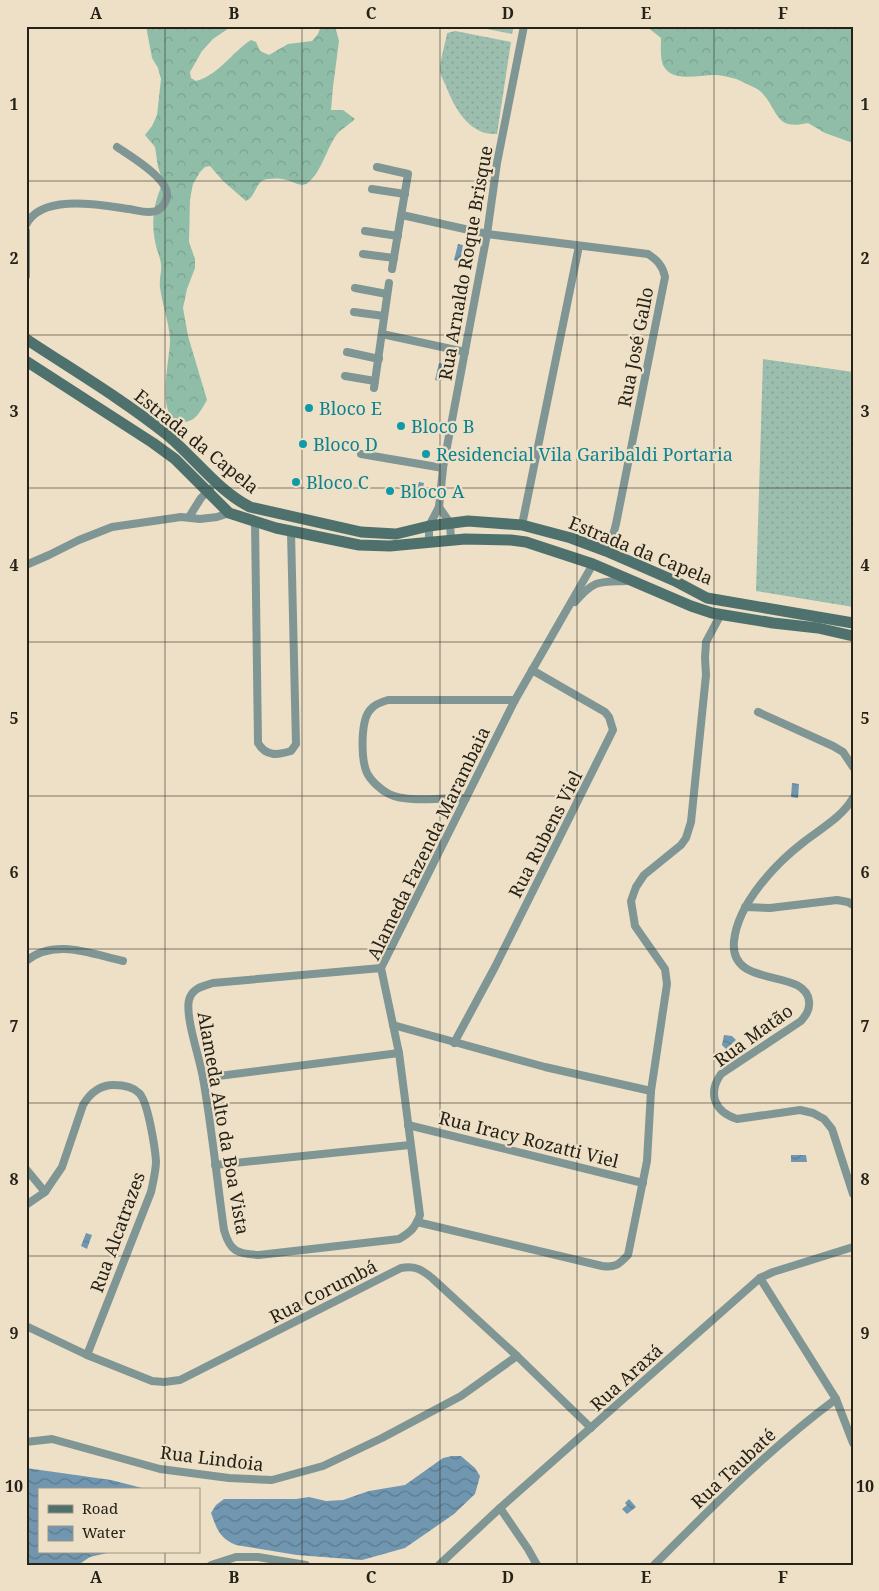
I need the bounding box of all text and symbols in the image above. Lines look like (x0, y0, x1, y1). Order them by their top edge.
text: A (90, 2, 103, 24)
text: B (229, 2, 240, 24)
text: C (366, 2, 377, 24)
text: D (502, 2, 514, 24)
text: E (641, 2, 651, 24)
text: F (778, 2, 788, 24)
text: 1 (9, 93, 19, 115)
text: 1 (860, 93, 870, 115)
street label: Rua Arnaldo Roque Brisque (433, 144, 497, 382)
text: 2 (9, 247, 19, 269)
text: 2 (860, 247, 870, 269)
street label: Rua José Gallo (612, 285, 658, 409)
street label: Estrada da Capela (130, 383, 264, 499)
place label: Bloco E (319, 396, 382, 420)
text: 3 (9, 400, 19, 422)
text: 3 (860, 400, 870, 422)
marker: Bloco E (303, 402, 315, 414)
place label: Bloco B (411, 414, 474, 438)
marker: Bloco B (395, 420, 407, 432)
place label: Bloco D (313, 432, 378, 456)
marker: Bloco D (297, 438, 309, 450)
place label: Residencial Vila Garibaldi Portaria (436, 442, 733, 466)
marker: Residencial Vila Garibaldi Portaria (420, 448, 432, 460)
place label: Bloco C (306, 470, 369, 494)
marker: Bloco C (290, 476, 302, 488)
place label: Bloco A (400, 479, 465, 503)
marker: Bloco A (384, 485, 396, 497)
street label: Estrada da Capela (565, 510, 717, 590)
text: 4 (9, 554, 19, 576)
text: 4 (860, 554, 870, 576)
text: 5 (9, 707, 19, 729)
text: 5 (860, 707, 870, 729)
street label: Alameda Fazenda Marambaia (361, 722, 495, 964)
street label: Rua Rubens Viel (503, 766, 588, 902)
text: 6 (9, 861, 19, 883)
text: 6 (860, 861, 870, 883)
street label: Rua Matão (709, 998, 797, 1072)
street label: Alameda Alto da Boa Vista (193, 1010, 255, 1236)
text: 7 (9, 1015, 19, 1037)
text: 7 (860, 1015, 870, 1037)
street label: Rua Iracy Rozatti Viel (437, 1105, 622, 1173)
text: 8 (9, 1168, 19, 1190)
street label: Rua Alcatrazes (84, 1168, 150, 1296)
text: 8 (860, 1168, 870, 1190)
street label: Rua Corumbá (265, 1254, 381, 1328)
text: 9 (9, 1322, 19, 1344)
text: 9 (860, 1322, 870, 1344)
street label: Rua Araxá (585, 1338, 667, 1416)
street label: Rua Taubaté (686, 1423, 780, 1513)
street label: Rua Lindoia (159, 1440, 265, 1476)
text: 10 (5, 1475, 23, 1497)
text: 10 (856, 1475, 874, 1497)
legend (38, 1488, 200, 1554)
text: Road (82, 1498, 118, 1518)
text: Water (82, 1522, 125, 1542)
text: A (90, 1566, 103, 1588)
text: B (229, 1566, 240, 1588)
text: C (366, 1566, 377, 1588)
text: D (502, 1566, 514, 1588)
text: E (641, 1566, 651, 1588)
text: F (778, 1566, 788, 1588)

